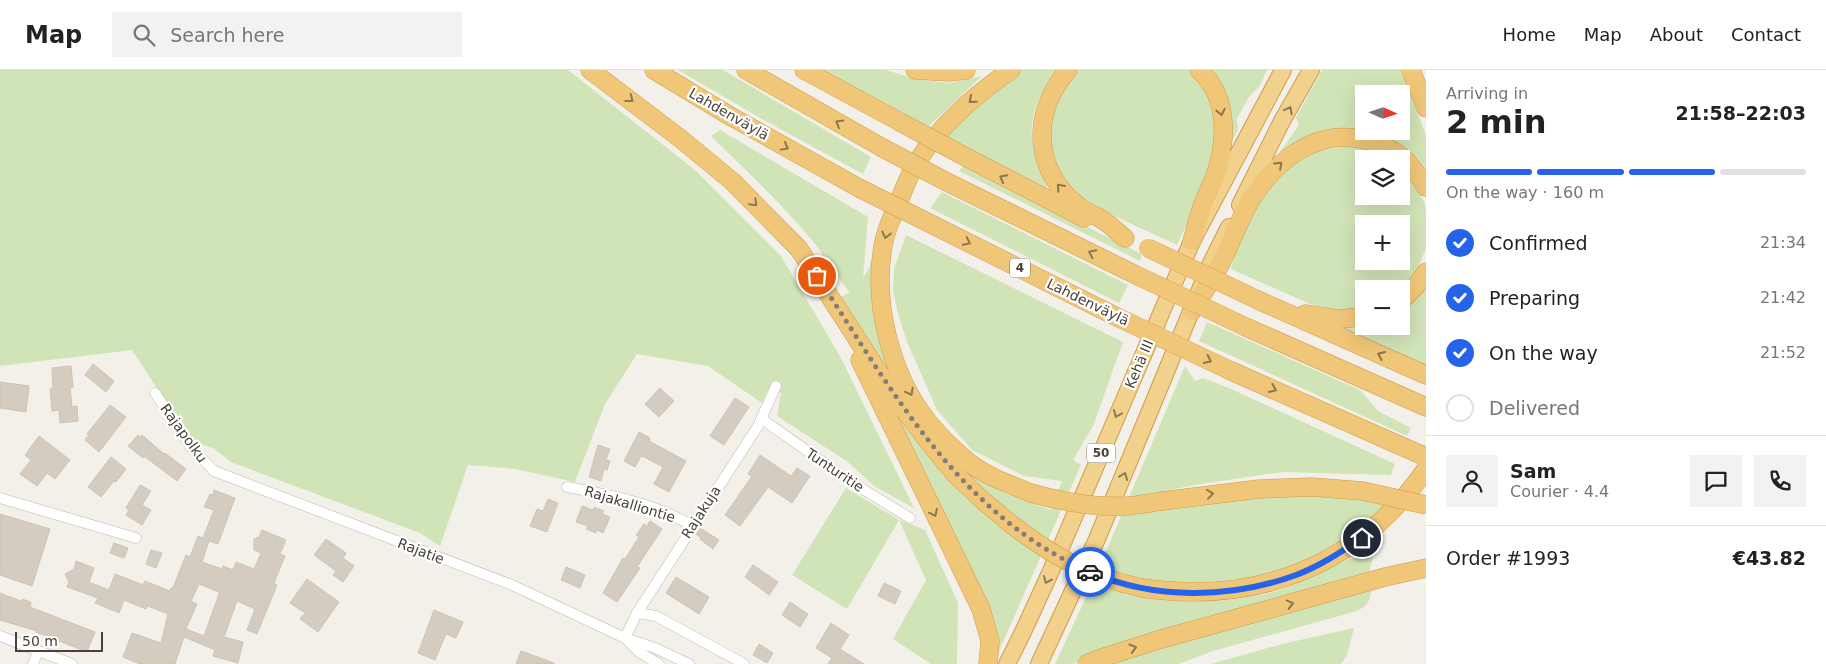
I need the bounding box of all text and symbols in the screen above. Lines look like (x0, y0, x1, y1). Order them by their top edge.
search box (112, 12, 462, 57)
text: Map (25, 21, 82, 49)
icon: search (130, 21, 158, 49)
text: Search here (170, 24, 284, 46)
text: Home (1503, 24, 1556, 45)
text: Map (1584, 24, 1622, 45)
text: About (1650, 24, 1703, 45)
text: Contact (1731, 24, 1801, 45)
text: Arriving in (1446, 84, 1528, 103)
street label: Lahdenväylä (686, 85, 772, 143)
north arrow (1355, 85, 1410, 140)
map controls (1355, 85, 1410, 335)
one-way arrow (624, 93, 634, 102)
one-way arrow (969, 95, 978, 104)
text: 21:58–22:03 (1676, 102, 1806, 124)
text: 2 min (1446, 103, 1547, 141)
one-way arrow (1282, 106, 1292, 115)
one-way arrow (1215, 108, 1226, 117)
one-way arrow (835, 119, 844, 129)
one-way arrow (780, 140, 789, 150)
button: layers (1355, 150, 1410, 205)
one-way arrow (1274, 162, 1283, 171)
one-way arrow (999, 174, 1008, 184)
text: On the way · 160 m (1446, 183, 1604, 202)
one-way arrow (1057, 184, 1065, 193)
one-way arrow (748, 197, 757, 206)
button: + (1355, 215, 1410, 270)
icon: check (1446, 229, 1474, 257)
one-way arrow (881, 230, 892, 239)
text: Confirmed (1489, 232, 1588, 254)
text: 21:34 (1760, 233, 1806, 252)
one-way arrow (962, 236, 971, 246)
one-way arrow (1088, 249, 1097, 260)
pin (796, 255, 838, 297)
road number: 4 (1010, 258, 1030, 278)
icon: bag (803, 262, 831, 290)
street label: Lahdenväylä (1044, 275, 1132, 329)
button: − (1355, 280, 1410, 335)
icon: check (1446, 284, 1474, 312)
text: Preparing (1489, 287, 1580, 309)
text: 21:42 (1760, 288, 1806, 307)
street label: Kehä III (1122, 337, 1156, 391)
icon: check (1446, 339, 1474, 367)
text: On the way (1489, 342, 1598, 364)
text: 21:52 (1760, 343, 1806, 362)
one-way arrow (1377, 350, 1386, 361)
one-way arrow (1203, 354, 1212, 364)
one-way arrow (1268, 383, 1277, 394)
one-way arrow (903, 386, 913, 395)
text: Delivered (1489, 397, 1580, 419)
street label: Rajapolku (157, 401, 211, 465)
one-way arrow (1113, 409, 1124, 418)
road number: 50 (1087, 443, 1115, 462)
street label: Tunturitie (802, 444, 867, 495)
button: person (1446, 455, 1498, 507)
button: chat (1690, 455, 1742, 507)
button: phone (1754, 455, 1806, 507)
text: Sam (1510, 460, 1556, 482)
one-way arrow (1117, 472, 1128, 481)
text: Courier · 4.4 (1510, 482, 1609, 501)
street label: Rajakalliontie (583, 483, 677, 525)
street label: Rajakuja (678, 483, 724, 541)
one-way arrow (1207, 489, 1215, 500)
one-way arrow (928, 508, 938, 517)
pin (1341, 517, 1383, 559)
icon: home (1348, 524, 1376, 552)
street label: Rajatie (396, 535, 446, 567)
courier (1065, 547, 1115, 597)
text: Order #1993 (1446, 547, 1570, 569)
text: €43.82 (1733, 547, 1806, 569)
icon: car (1076, 558, 1104, 586)
one-way arrow (1042, 575, 1053, 584)
one-way arrow (1285, 599, 1294, 610)
scale bar (15, 629, 102, 652)
text: 50 m (22, 633, 58, 649)
one-way arrow (1128, 643, 1137, 653)

